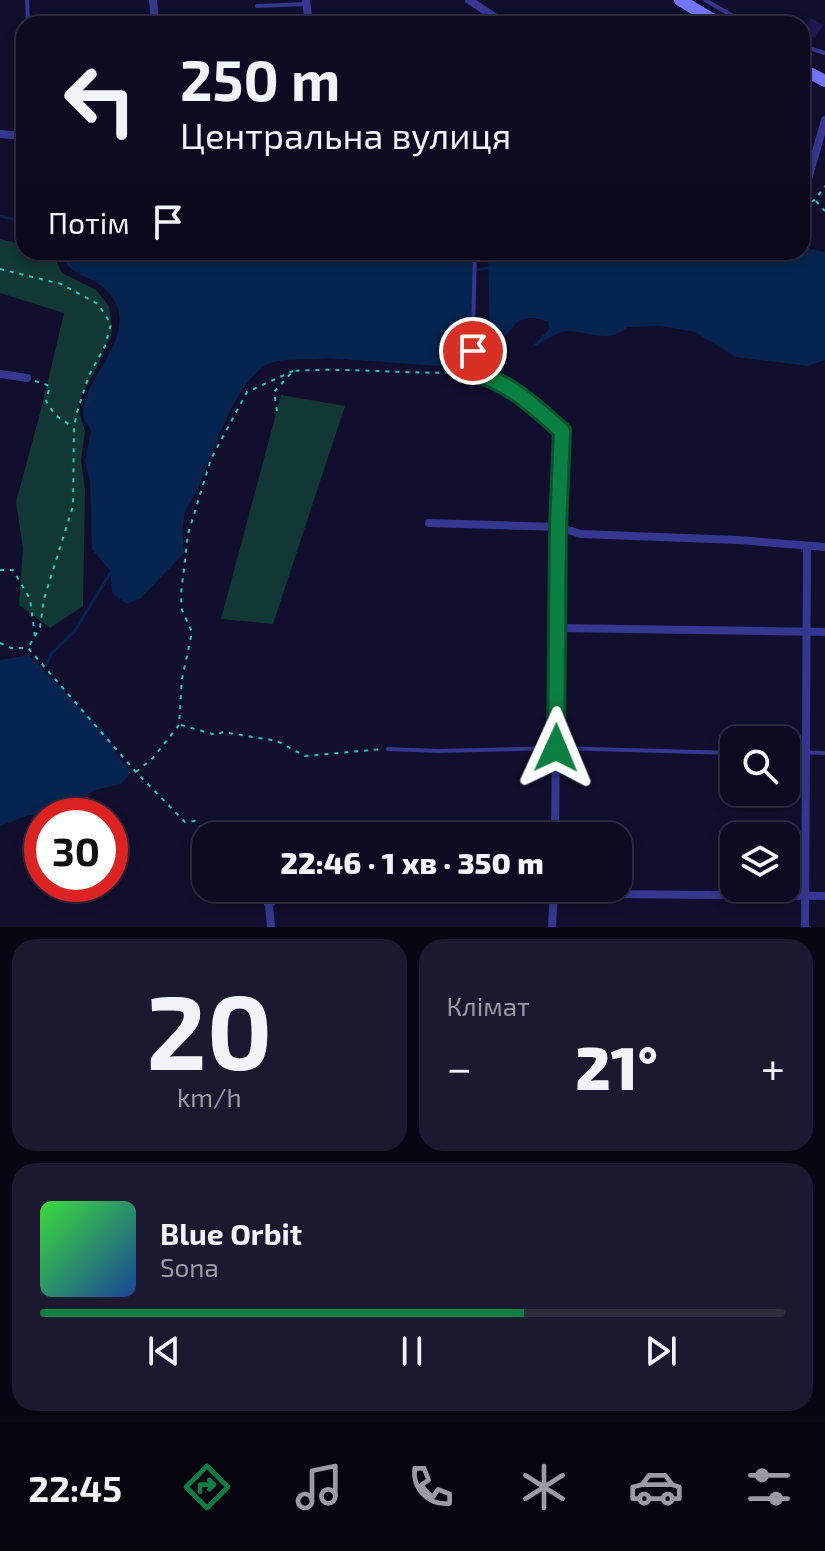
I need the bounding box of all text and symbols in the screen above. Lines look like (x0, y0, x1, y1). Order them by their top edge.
text: 250 m (180, 45, 340, 112)
icon: left (48, 48, 152, 152)
text: Центральна вулиця (180, 113, 511, 156)
icon: arrive (146, 200, 190, 244)
text: Потім (48, 204, 130, 240)
pin (439, 317, 507, 385)
icon: arrive (451, 329, 495, 373)
position arrow (514, 706, 598, 790)
map controls (720, 726, 800, 902)
button: search (720, 726, 800, 806)
speed limit sign: 30 (24, 798, 128, 902)
button: layers (720, 822, 800, 902)
text: 22:46 · 1 хв · 350 m (280, 844, 544, 880)
text: 20 (146, 966, 272, 1091)
text: Клімат (447, 990, 530, 1021)
text: 21° (575, 1030, 658, 1102)
text: − (447, 1040, 472, 1093)
text: + (761, 1040, 785, 1093)
text: km/h (177, 1081, 242, 1112)
text: Blue Orbit (160, 1215, 302, 1251)
text: Sona (160, 1251, 219, 1282)
icon: previous (142, 1329, 186, 1373)
icon: pause (390, 1329, 434, 1373)
icon: next (639, 1329, 683, 1373)
icon: directions (179, 1459, 235, 1515)
icon: music (291, 1459, 347, 1515)
icon: phone (403, 1459, 459, 1515)
icon: climate (516, 1459, 572, 1515)
icon: car (628, 1459, 684, 1515)
icon: filters (741, 1459, 797, 1515)
text: 22:45 (28, 1466, 122, 1509)

